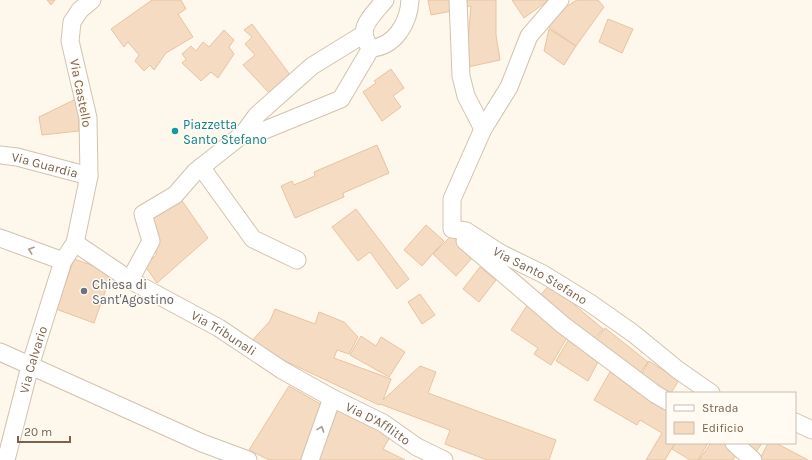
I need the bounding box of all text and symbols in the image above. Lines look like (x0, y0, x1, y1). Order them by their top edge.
street label: Via Castello (67, 58, 95, 128)
place label: Piazzetta Santo Stefano (183, 117, 267, 147)
marker: Piazzetta Santo Stefano (170, 126, 180, 136)
street label: Via Guardia (11, 149, 80, 180)
street label: Via Santo Stefano (490, 243, 590, 307)
one-way arrow (28, 246, 35, 255)
place label: Chiesa di Sant'Agostino (92, 277, 174, 307)
marker: Chiesa di Sant'Agostino (79, 286, 89, 296)
street label: Via Tribunali (189, 307, 259, 358)
street label: Via Calvario (16, 324, 50, 395)
legend (666, 392, 796, 444)
street label: Via D'Afflitto (343, 398, 413, 448)
text: Strada (702, 401, 738, 415)
scale bar (18, 418, 70, 444)
text: Edificio (702, 421, 743, 435)
text: 20 m (24, 425, 52, 439)
one-way arrow (316, 425, 325, 432)

